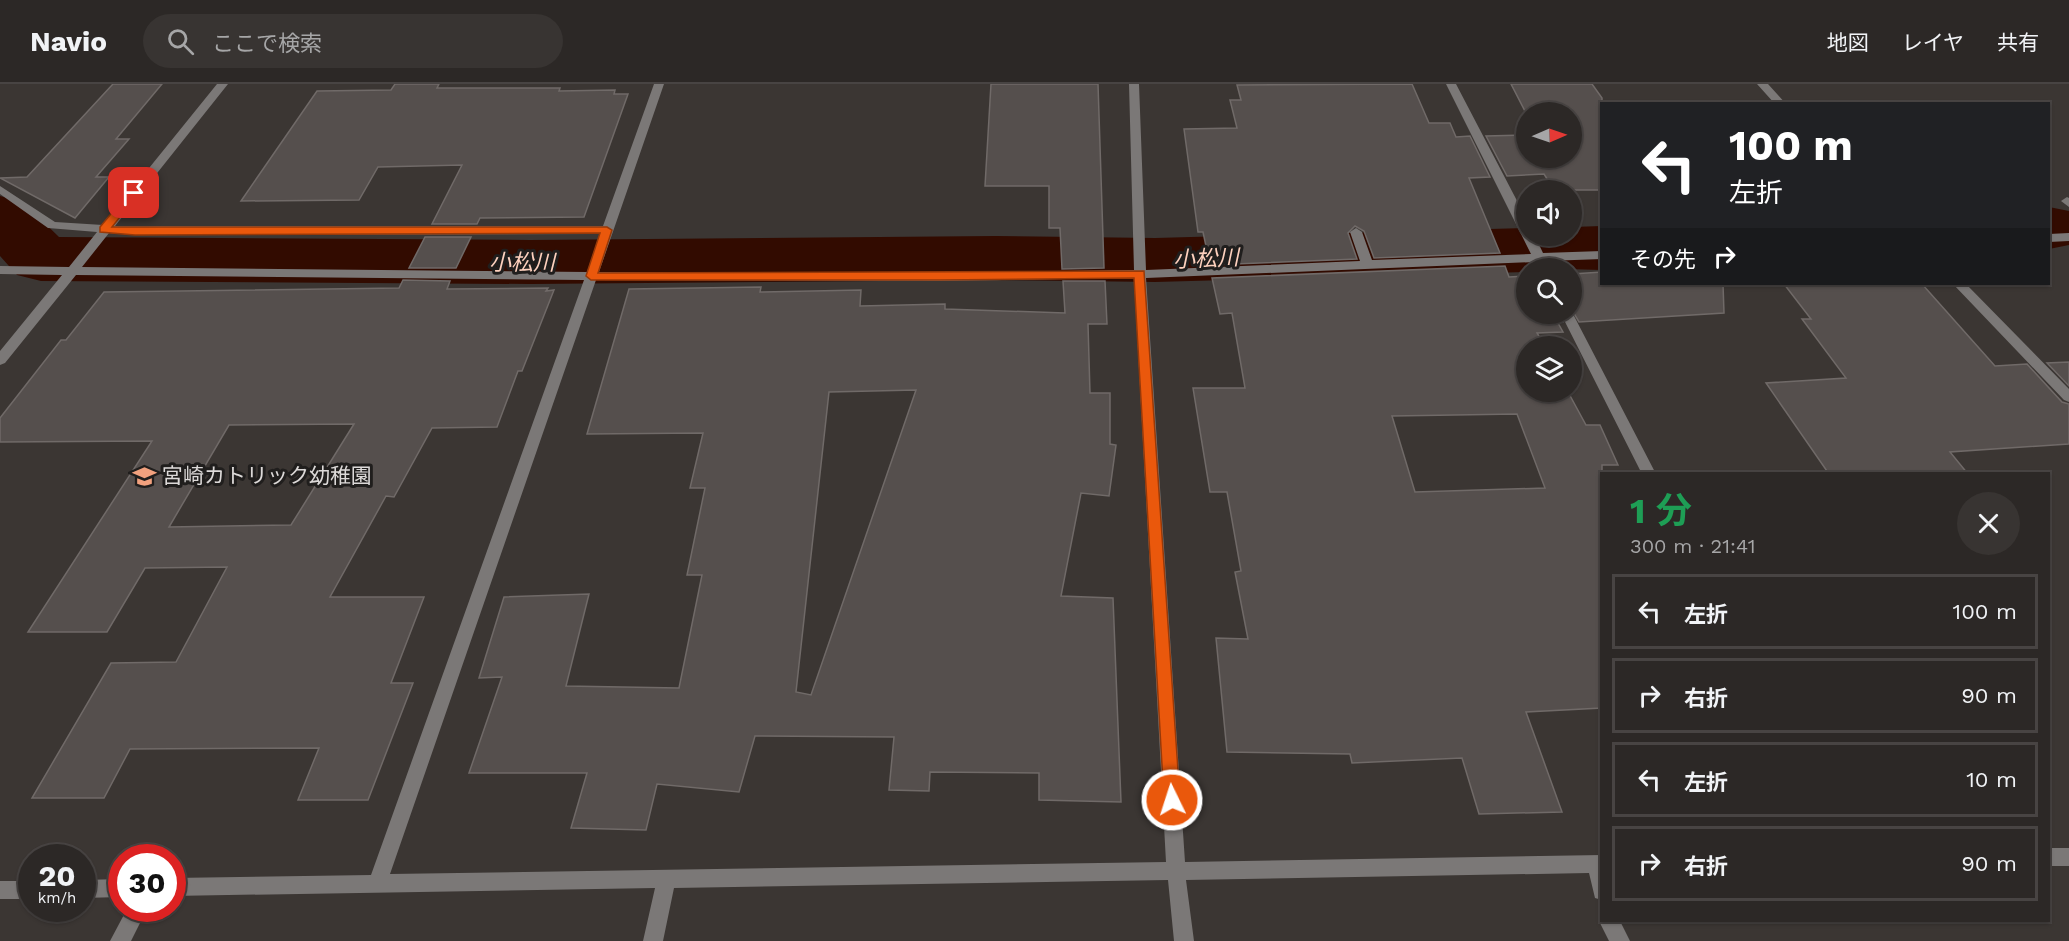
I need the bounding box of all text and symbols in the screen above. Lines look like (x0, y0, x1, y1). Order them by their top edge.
search box (143, 14, 563, 68)
text: Navio (30, 25, 107, 58)
icon: search (164, 25, 197, 58)
text: 地図 (1827, 30, 1869, 55)
text: レイヤ (1902, 30, 1964, 55)
text: 共有 (1997, 30, 2039, 55)
text: ここで検索 (212, 31, 322, 56)
north arrow (1516, 102, 1582, 168)
map controls (1516, 102, 1582, 402)
text: 100 m (1729, 121, 1853, 170)
icon: left (1630, 126, 1708, 204)
pin (108, 167, 159, 218)
icon: arrive (117, 176, 150, 209)
text: 左折 (1729, 177, 1783, 209)
button: sound (1516, 180, 1582, 246)
icon: right (1708, 240, 1741, 273)
water label: 小松川 (1173, 245, 1241, 272)
text: その先 (1630, 247, 1696, 272)
water label: 小松川 (489, 250, 557, 275)
button: search (1516, 258, 1582, 324)
button: layers (1516, 336, 1582, 402)
school or university icon: 宮崎カトリック幼稚園 (131, 463, 157, 489)
place label: 宮崎カトリック幼稚園 (162, 463, 372, 488)
text: 1 分 (1630, 490, 1692, 532)
button: close (1957, 492, 2020, 555)
text: 300 m · 21:41 (1630, 534, 1756, 558)
icon: left (1633, 595, 1666, 628)
text: 100 m (1953, 599, 2017, 624)
text: 左折 (1684, 602, 1728, 627)
icon: right (1633, 679, 1666, 712)
text: 90 m (1961, 683, 2017, 708)
text: 右折 (1684, 686, 1728, 711)
icon: left (1633, 763, 1666, 796)
text: 10 m (1966, 767, 2017, 792)
position arrow (1140, 768, 1204, 832)
text: 左折 (1684, 770, 1728, 795)
speed limit sign: 30 (108, 844, 186, 922)
icon: right (1633, 847, 1666, 880)
text: 90 m (1961, 851, 2017, 876)
text: 右折 (1684, 854, 1728, 879)
text: 20 (38, 858, 76, 893)
text: km/h (38, 889, 76, 907)

